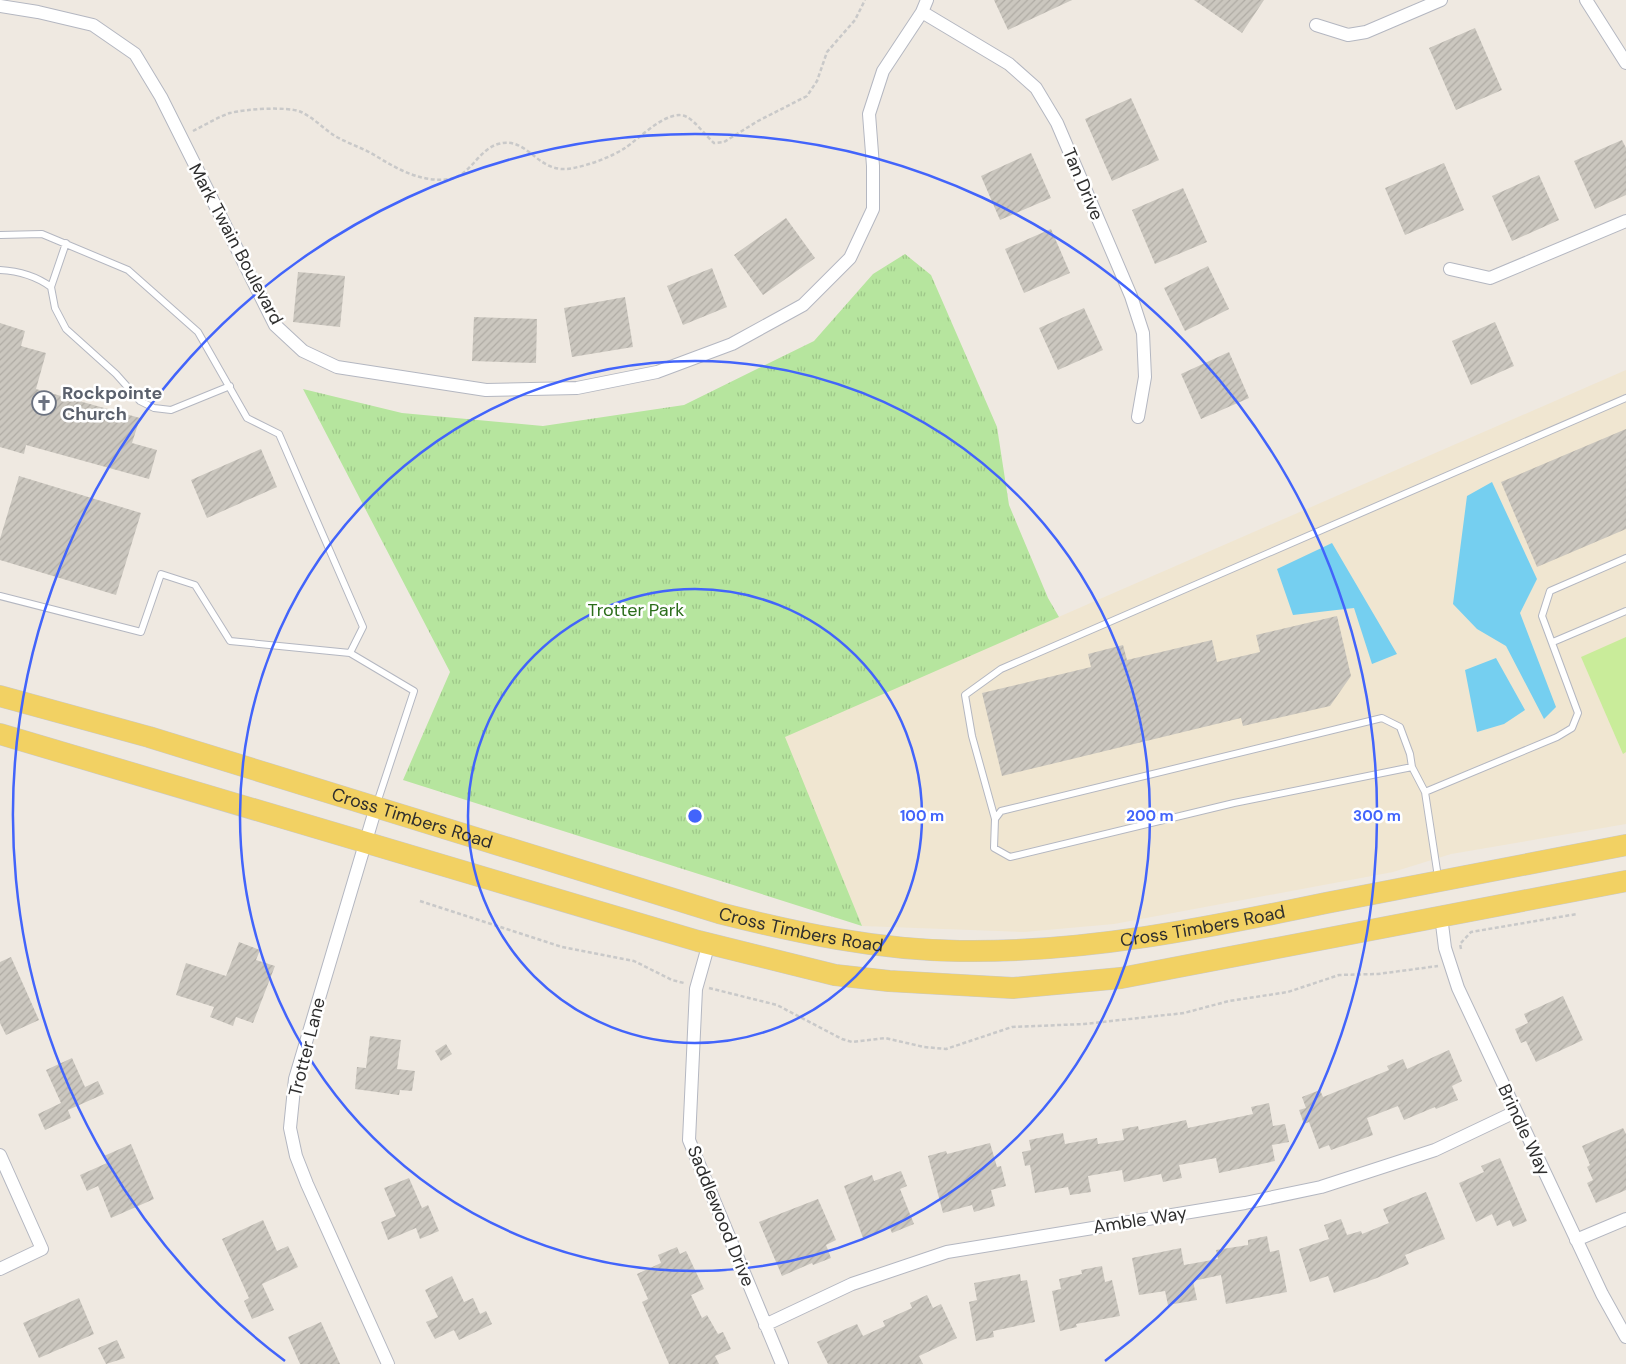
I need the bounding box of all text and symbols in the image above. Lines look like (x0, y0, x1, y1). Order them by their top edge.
street label: Tan Drive (1057, 144, 1109, 224)
street label: Mark Twain Boulevard (183, 159, 289, 329)
place label: Rockpointe Church (62, 381, 162, 426)
church icon: Rockpointe Church (31, 390, 57, 416)
park label: Trotter Park (588, 598, 684, 622)
street label: Cross Timbers Road (329, 782, 496, 854)
text: 100 m (900, 806, 944, 826)
text: 200 m (1126, 806, 1174, 826)
text: 300 m (1353, 806, 1401, 826)
centre of rings (686, 807, 704, 825)
street label: Cross Timbers Road (1119, 900, 1287, 952)
street label: Cross Timbers Road (716, 901, 885, 958)
street label: Trotter Lane (283, 995, 331, 1099)
street label: Brindle Way (1492, 1080, 1556, 1180)
street label: Saddlewood Drive (682, 1142, 760, 1290)
street label: Amble Way (1092, 1201, 1188, 1239)

